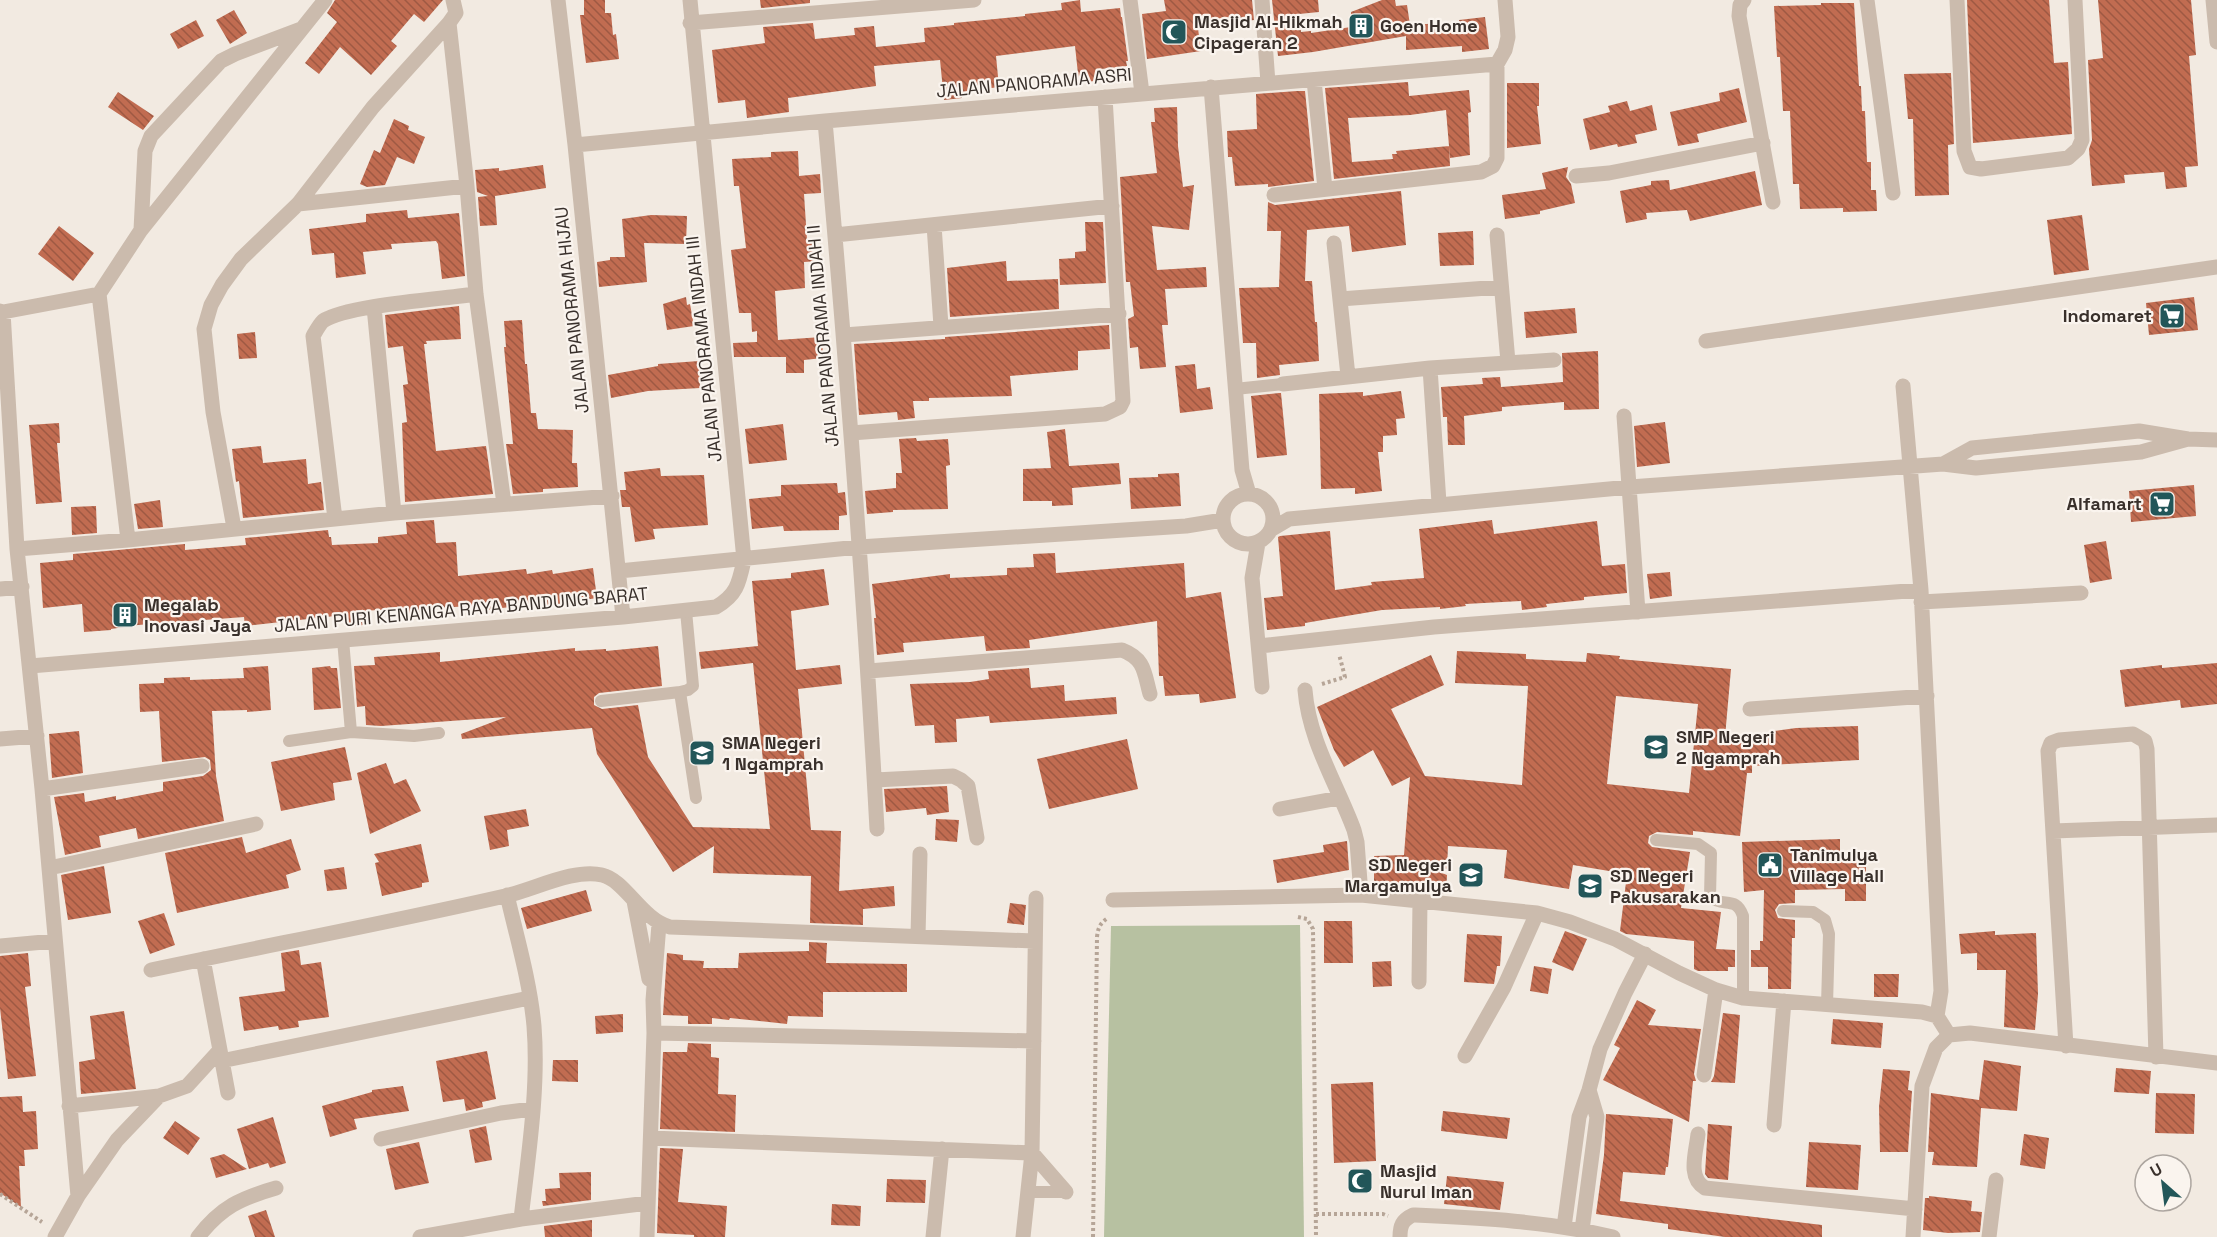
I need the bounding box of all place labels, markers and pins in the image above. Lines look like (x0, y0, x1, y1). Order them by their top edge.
place label: Masjid Al-Hikmah Cipageran 2 (1194, 10, 1343, 54)
building icon: Goen Home (1346, 11, 1376, 41)
place label: Goen Home (1380, 14, 1478, 37)
mosque icon: Masjid Al-Hikmah Cipageran 2 (1159, 17, 1189, 47)
supermarket icon: Indomaret (2157, 301, 2187, 331)
place label: Indomaret (2063, 304, 2152, 327)
supermarket icon: Alfamart (2147, 489, 2177, 519)
place label: Alfamart (2067, 492, 2142, 515)
place label: Megalab Inovasi Jaya (144, 593, 252, 637)
building icon: Megalab Inovasi Jaya (110, 600, 140, 630)
place label: SMP Negeri 2 Ngamprah (1676, 725, 1780, 769)
place label: SMA Negeri 1 Ngamprah (722, 731, 824, 775)
school or university icon: SMP Negeri 2 Ngamprah (1641, 732, 1671, 762)
school or university icon: SMA Negeri 1 Ngamprah (687, 738, 717, 768)
place label: Tanimulya Village Hall (1790, 843, 1884, 887)
public building icon: Tanimulya Village Hall (1755, 850, 1785, 880)
place label: SD Negeri Margamulya (1344, 853, 1453, 897)
school or university icon: SD Negeri Margamulya (1456, 860, 1486, 890)
place label: SD Negeri Pakusarakan (1610, 864, 1721, 908)
school or university icon: SD Negeri Pakusarakan (1575, 871, 1605, 901)
place label: Masjid Nurul Iman (1380, 1159, 1472, 1203)
mosque icon: Masjid Nurul Iman (1345, 1166, 1375, 1196)

